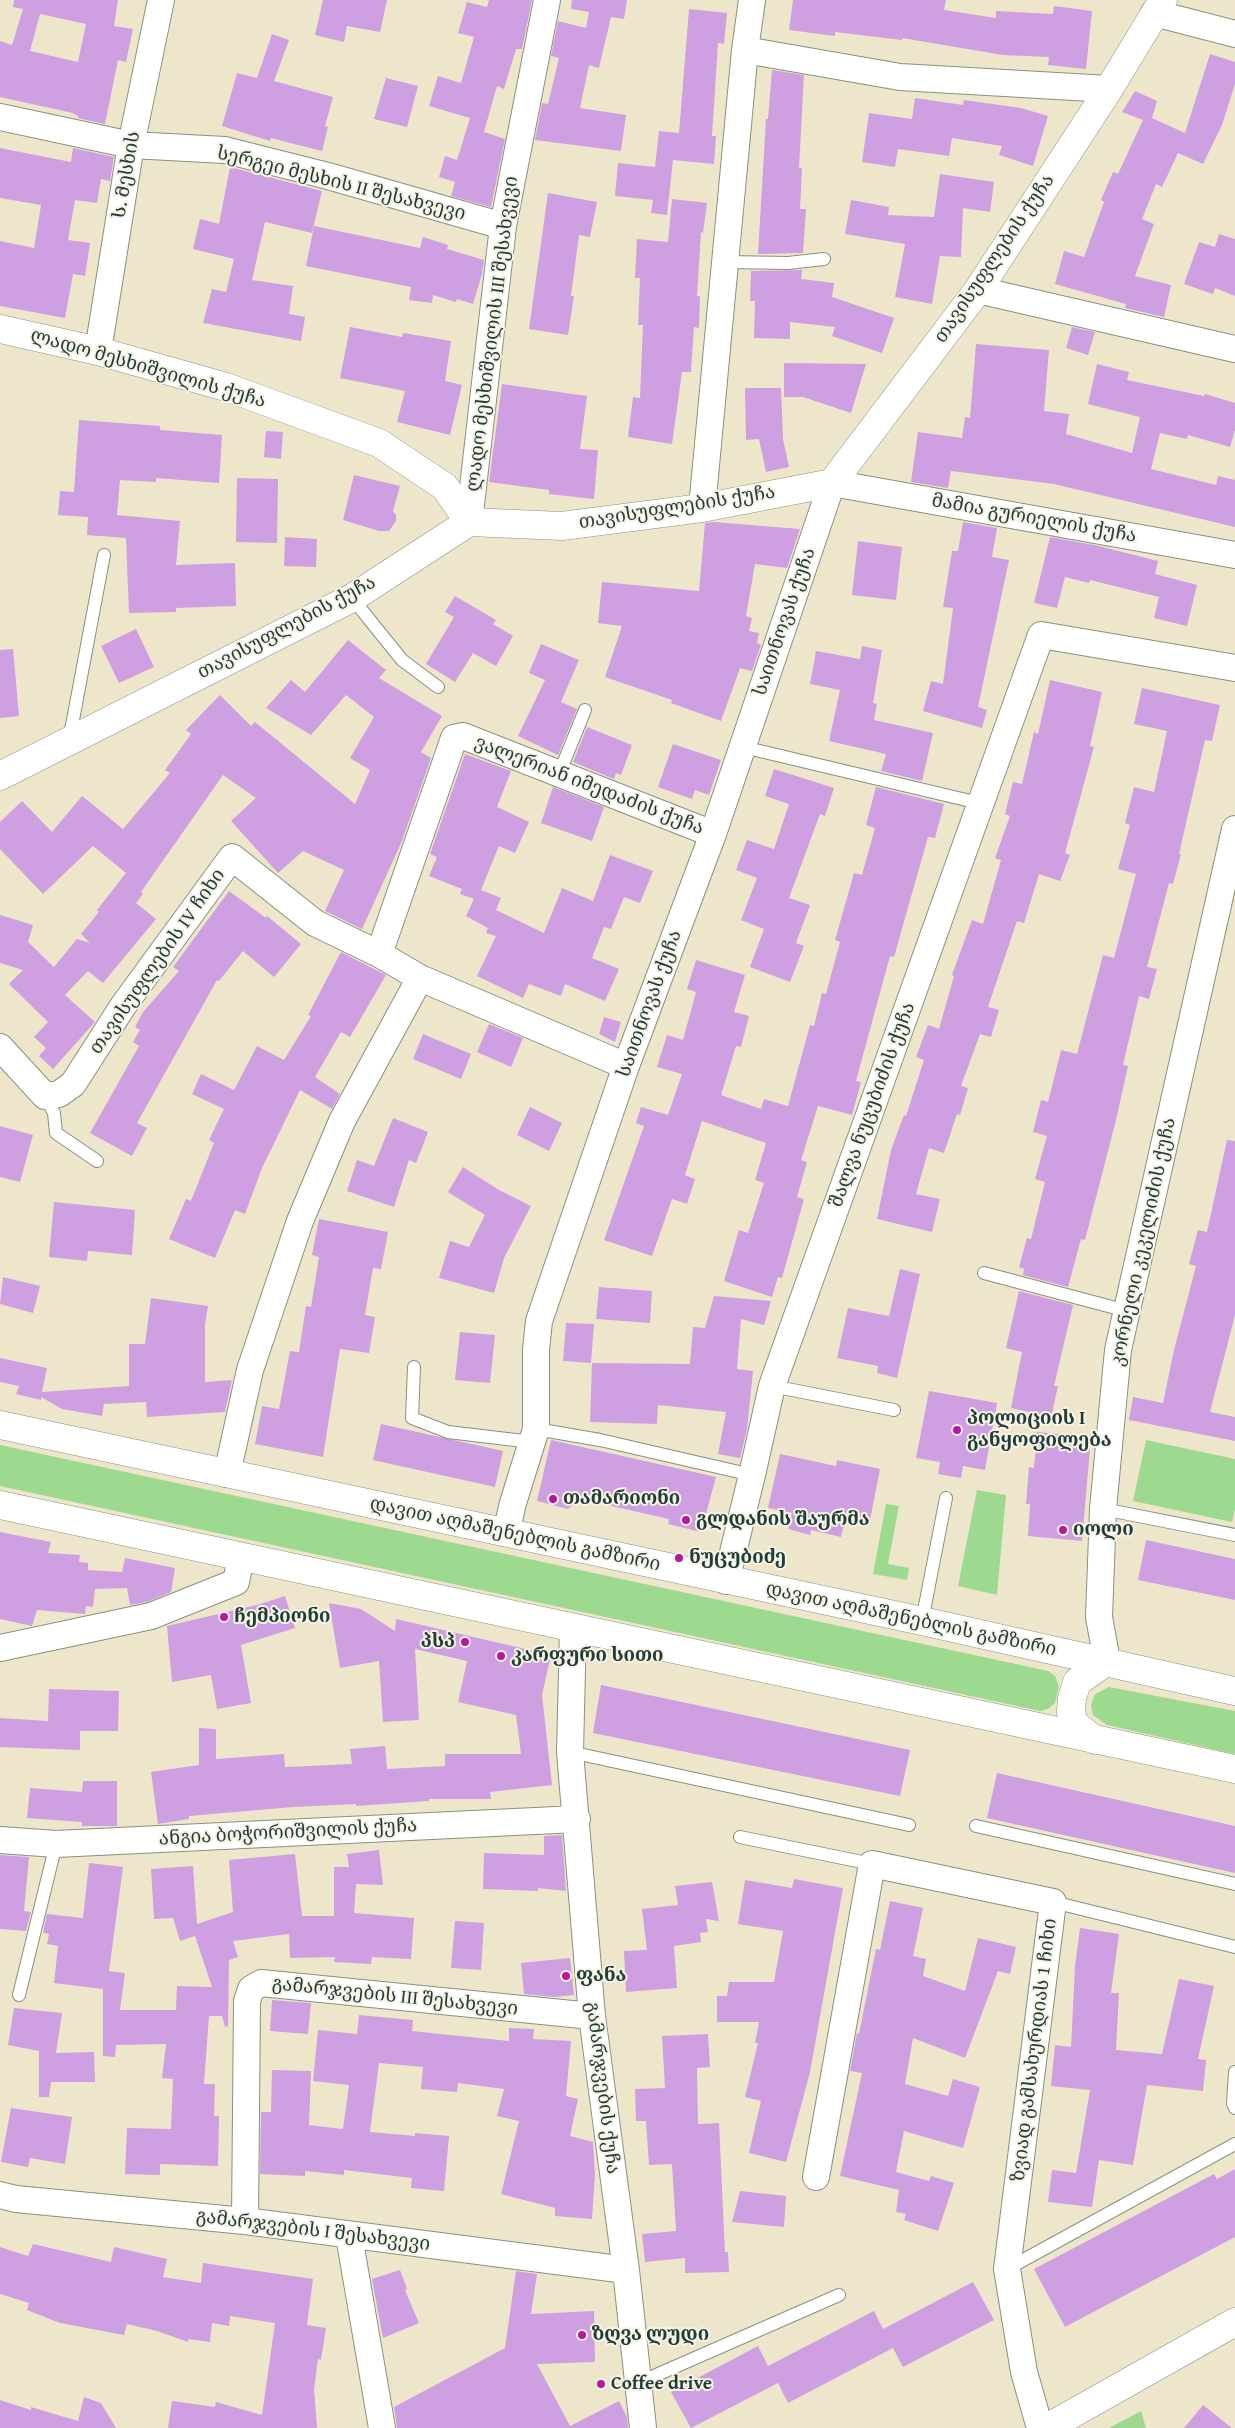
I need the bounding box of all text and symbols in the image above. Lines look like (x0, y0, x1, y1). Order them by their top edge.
street label: Ს. Მესხის (108, 130, 146, 220)
street label: სერგეი მესხის II შესახვევი (214, 142, 468, 226)
street label: თავისუფლების ქუჩა (930, 170, 1060, 348)
street label: ლადო მესხიშვილის III შესახვევი (462, 175, 524, 493)
street label: ლადო მესხიშვილის ქუჩა (28, 324, 268, 414)
street label: თავისუფლების ქუჩა (577, 481, 777, 535)
street label: მამია გურიელის ქუჩა (930, 490, 1138, 548)
street label: საითნოვას ქუჩა (749, 545, 821, 699)
street label: თავისუფლების ქუჩა (194, 571, 380, 685)
street label: ვალერიან იმედაძის ქუჩა (471, 732, 707, 840)
street label: თავისუფლების IV ჩიხი (85, 865, 231, 1059)
street label: საითნოვას ქუჩა (613, 927, 687, 1081)
street label: შალვა ნუცუბიძის ქუჩა (825, 999, 921, 1211)
street label: კორნელი კეკელიძის ქუჩა (1107, 1116, 1181, 1368)
place label: პოლიციის I განყოფილება (967, 1408, 1112, 1452)
marker: პოლიციის I განყოფილება (951, 1424, 963, 1436)
place label: თამარიონი (563, 1488, 680, 1510)
street label: დავით აღმაშენებლის გამზირი (368, 1493, 662, 1577)
marker: თამარიონი (547, 1493, 559, 1505)
place label: გლდანის შაურმა (696, 1509, 870, 1531)
marker: გლდანის შაურმა (680, 1514, 692, 1526)
place label: იოლი (1073, 1519, 1134, 1541)
marker: იოლი (1057, 1524, 1069, 1536)
place label: ნუცუბიძე (689, 1547, 786, 1569)
marker: ნუცუბიძე (673, 1552, 685, 1564)
street label: დავით აღმაშენებლის გამზირი (764, 1578, 1058, 1662)
place label: ჩემპიონი (234, 1606, 330, 1628)
marker: ჩემპიონი (218, 1611, 230, 1623)
place label: პსპ (421, 1631, 455, 1653)
marker: პსპ (459, 1636, 471, 1648)
place label: კარფური სითი (511, 1645, 663, 1667)
marker: კარფური სითი (495, 1650, 507, 1662)
street label: ანგია ბოჭორიშვილის ქუჩა (158, 1815, 418, 1851)
street label: ზვიად გამსახურდიას 1 ჩიხი (1008, 1917, 1062, 2183)
place label: ფანა (576, 1965, 626, 1987)
marker: ფანა (560, 1970, 572, 1982)
street label: გამარჯვების III შესახვევი (271, 1973, 519, 2021)
street label: გამარჯვების ქუჩა (580, 2001, 624, 2175)
street label: გამარჯვების I შესახვევი (195, 2205, 431, 2257)
place label: ზღვა ლუდი (592, 2324, 709, 2346)
marker: ზღვა ლუდი (576, 2329, 588, 2341)
place label: Coffee drive (611, 2373, 712, 2395)
marker: Coffee drive (595, 2378, 607, 2390)

